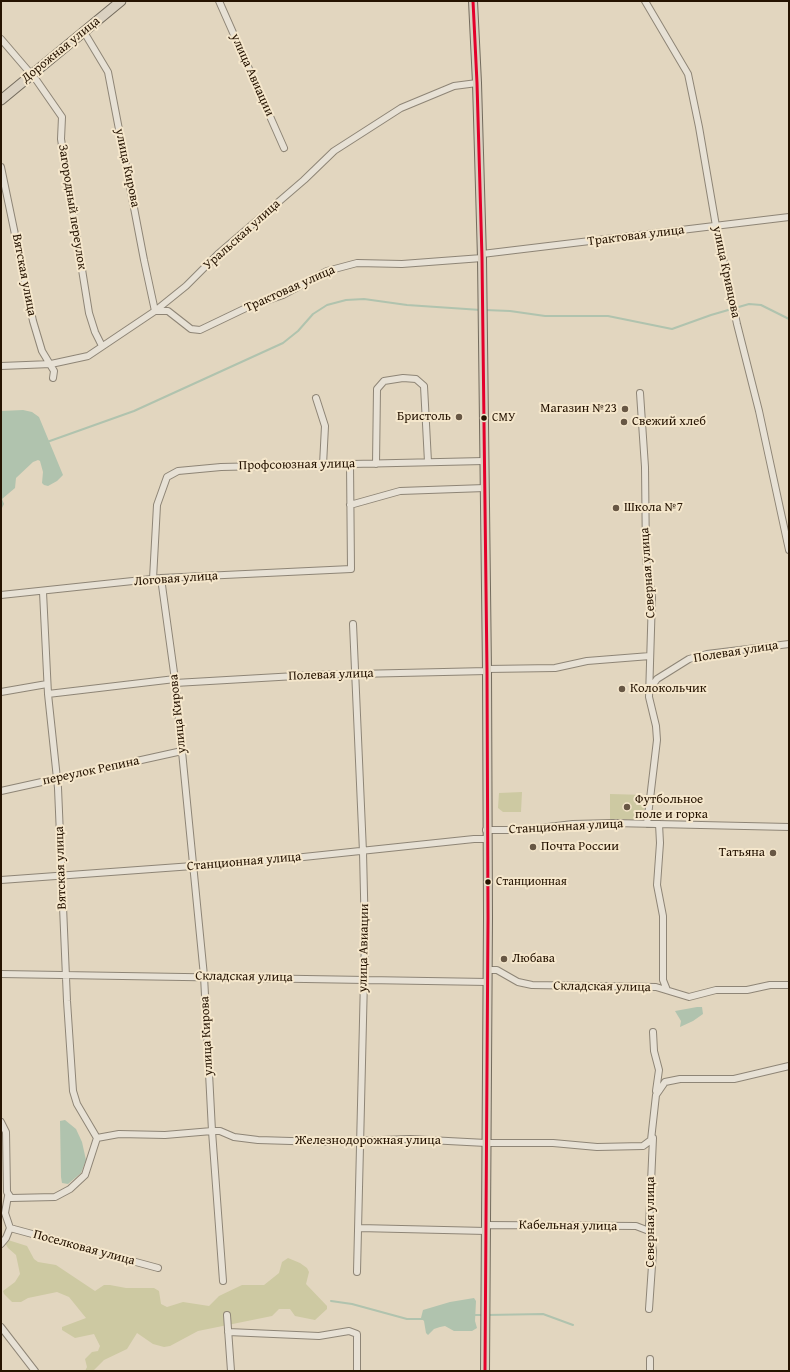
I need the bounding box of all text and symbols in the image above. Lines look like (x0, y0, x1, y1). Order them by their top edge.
street label: Дорожная улица (19, 14, 103, 86)
street label: улица Авиации (227, 31, 277, 119)
street label: улица Кирова (111, 127, 143, 209)
street label: Загородный переулок (54, 143, 90, 271)
street label: Уральская улица (200, 197, 284, 273)
street label: Трактовая улица (587, 222, 685, 250)
street label: улица Кривцова (709, 225, 743, 319)
street label: Вятская улица (8, 233, 40, 317)
street label: Трактовая улица (242, 262, 338, 316)
place label: Магазин №23 (540, 401, 617, 417)
marker: Магазин №23 (620, 404, 630, 414)
place label: Бристоль (397, 409, 451, 425)
place label: СМУ (492, 411, 515, 425)
marker: Бристоль (454, 412, 464, 422)
marker: СМУ (479, 413, 489, 423)
place label: Свежий хлеб (632, 414, 706, 430)
marker: Свежий хлеб (619, 417, 629, 427)
street label: Профсоюзная улица (239, 456, 355, 474)
place label: Школа №7 (624, 500, 683, 516)
marker: Школа №7 (611, 503, 621, 513)
street label: Северная улица (637, 527, 659, 619)
street label: Логовая улица (134, 568, 218, 590)
street label: Полевая улица (693, 638, 779, 666)
street label: Полевая улица (288, 666, 374, 684)
street label: улица Кирова (166, 673, 190, 755)
place label: Колокольчик (630, 681, 707, 697)
marker: Колокольчик (617, 684, 627, 694)
street label: переулок Репина (41, 753, 141, 789)
place label: Футбольное поле и горка (635, 792, 708, 823)
marker: Футбольное поле и горка (622, 802, 632, 812)
street label: Станционная улица (508, 816, 624, 838)
street label: Вятская улица (52, 826, 70, 910)
place label: Почта России (541, 839, 619, 855)
marker: Почта России (528, 842, 538, 852)
place label: Татьяна (719, 845, 765, 861)
marker: Татьяна (768, 848, 778, 858)
street label: Станционная улица (186, 849, 302, 875)
place label: Станционная (496, 875, 567, 889)
marker: Станционная (483, 877, 493, 887)
street label: улица Авиации (355, 903, 373, 993)
place label: Любава (512, 951, 555, 967)
marker: Любава (499, 954, 509, 964)
street label: Складская улица (195, 968, 293, 986)
street label: Складская улица (553, 978, 651, 996)
street label: улица Кирова (197, 996, 217, 1076)
street label: Железнодорожная улица (295, 1133, 441, 1149)
street label: Северная улица (643, 1177, 659, 1267)
street label: Кабельная улица (519, 1217, 617, 1235)
street label: Поселковая улица (31, 1227, 137, 1269)

